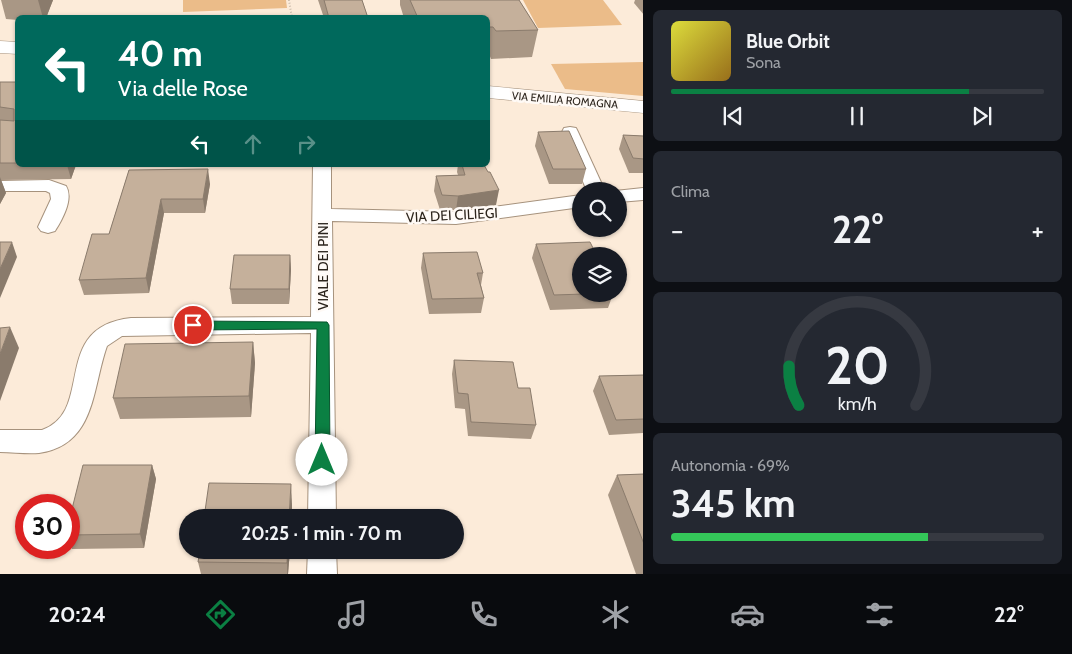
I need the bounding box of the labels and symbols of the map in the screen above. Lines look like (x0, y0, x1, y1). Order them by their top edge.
street label: VIA EMILIA ROMAGNA (511, 88, 619, 112)
street label: VIA DEI CILIEGI (406, 204, 498, 226)
street label: VIALE DEI PINI (314, 222, 332, 310)
pin (172, 304, 214, 346)
position arrow (295, 433, 347, 485)
speed limit sign: 30 (15, 494, 80, 559)

